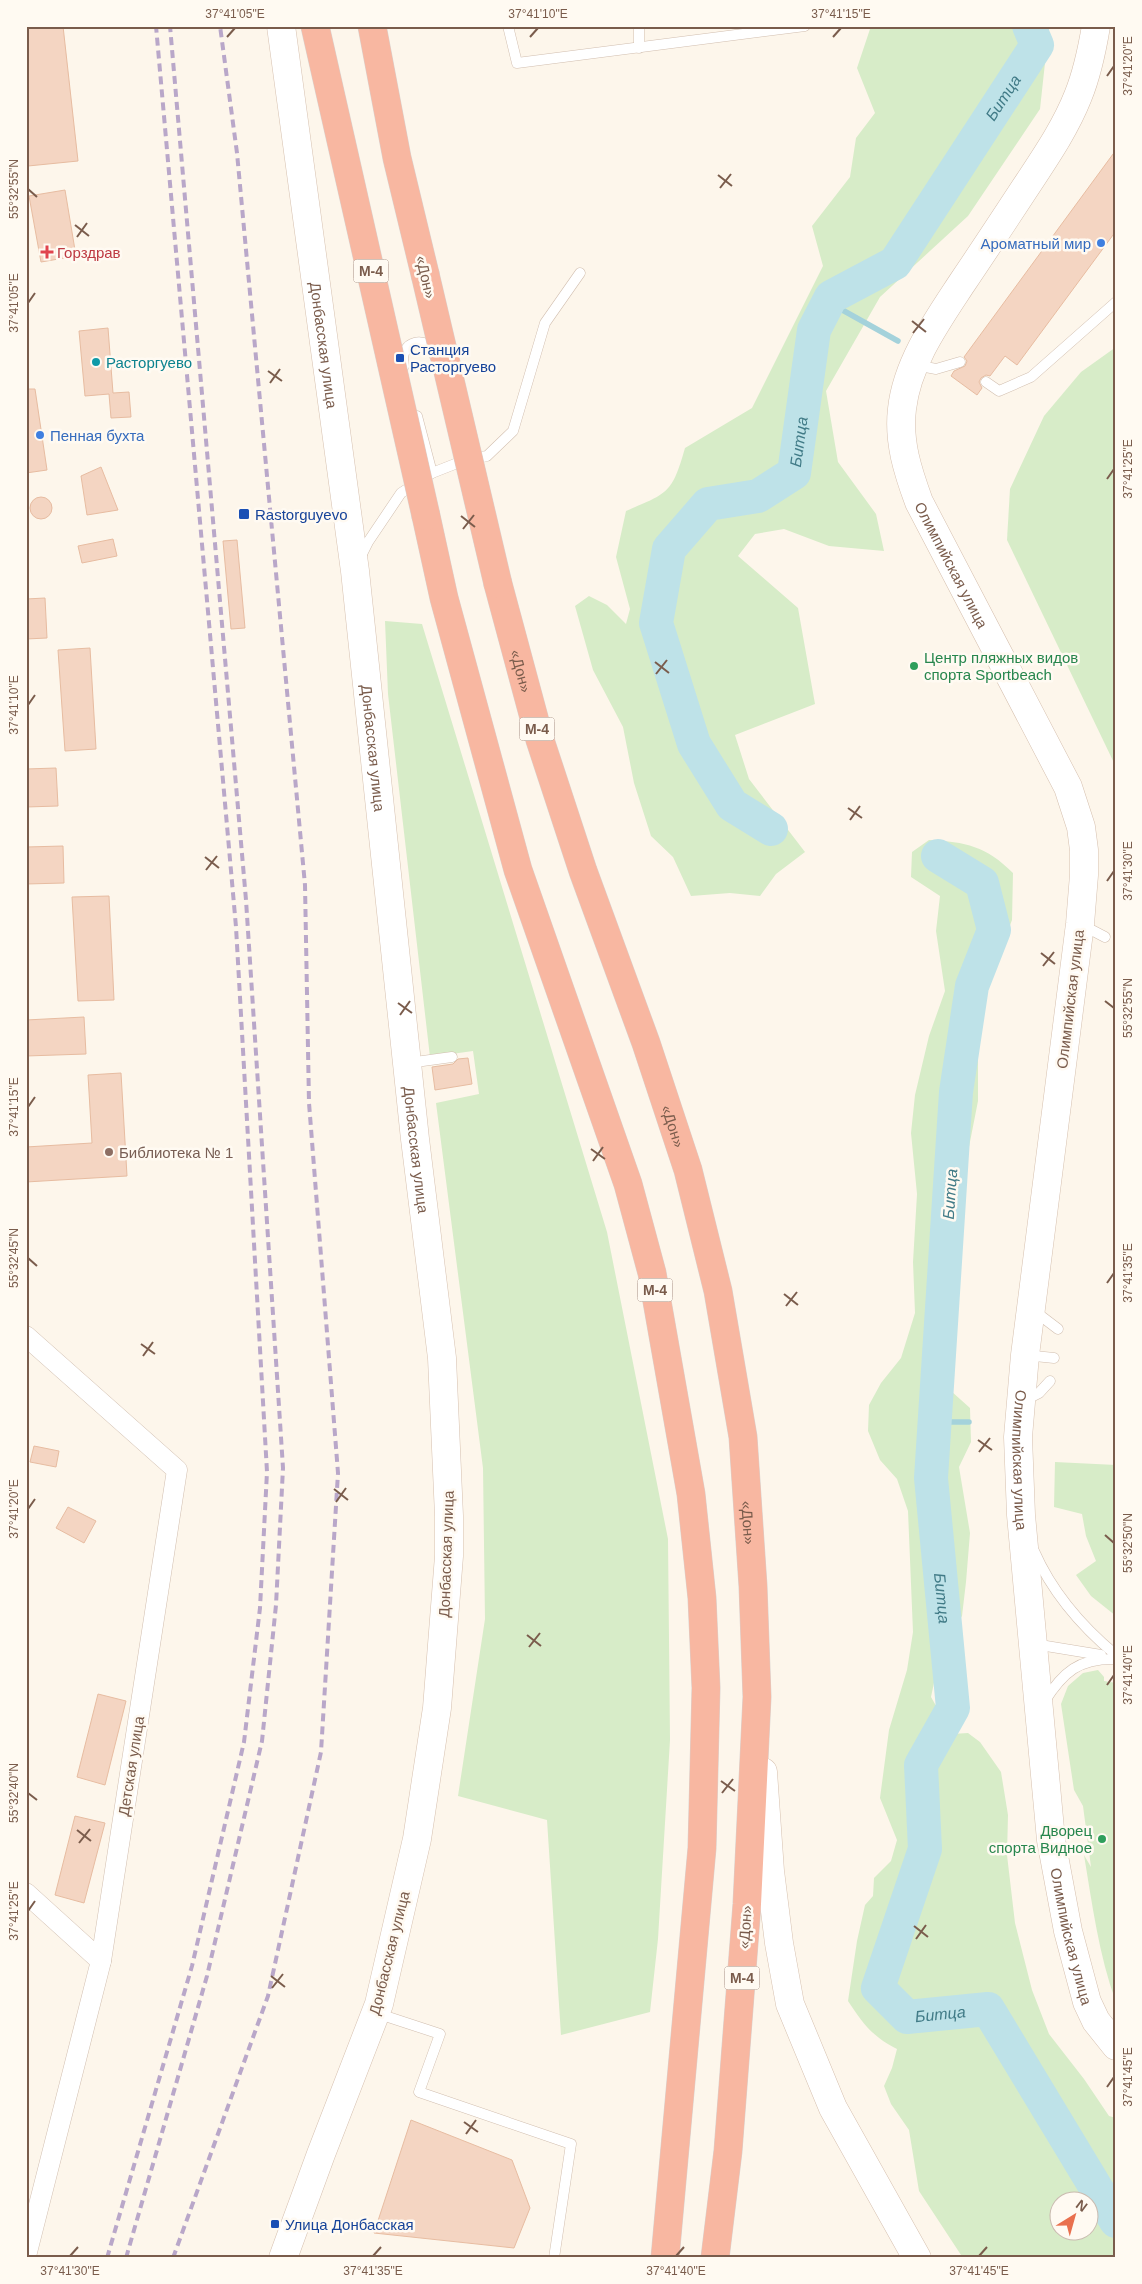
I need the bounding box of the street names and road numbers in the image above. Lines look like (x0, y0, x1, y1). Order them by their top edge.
street label: «Дон» (413, 254, 439, 300)
road number: М-4 (354, 260, 388, 282)
street label: Донбасская улица (307, 281, 341, 410)
street label: Олимпийская улица (912, 499, 992, 631)
street label: «Дон» (508, 648, 535, 694)
street label: Донбасская улица (359, 684, 389, 813)
road number: М-4 (520, 718, 554, 741)
street label: Олимпийская улица (1053, 928, 1087, 1070)
street label: Донбасская улица (401, 1086, 433, 1215)
street label: «Дон» (659, 1103, 688, 1149)
road number: М-4 (638, 1278, 672, 1302)
street label: Олимпийская улица (1010, 1389, 1031, 1531)
street label: Донбасская улица (435, 1489, 457, 1618)
street label: «Дон» (739, 1500, 759, 1545)
street label: Детская улица (115, 1714, 147, 1817)
street label: Олимпийская улица (1048, 1866, 1096, 2007)
street label: Донбасская улица (365, 1889, 413, 2017)
street label: «Дон» (735, 1905, 755, 1949)
road number: М-4 (724, 1966, 760, 1990)

